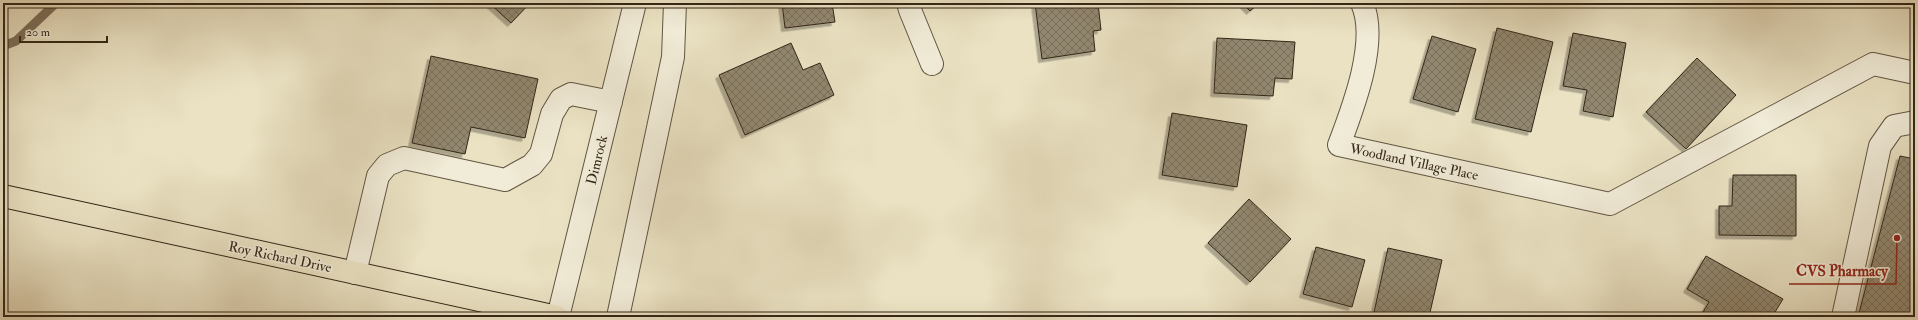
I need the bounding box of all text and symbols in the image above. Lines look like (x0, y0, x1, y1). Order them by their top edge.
scale bar (20, 18, 107, 44)
text: 20 m (26, 25, 51, 40)
street label: Dimrock (583, 133, 611, 186)
street label: Woodland Village Place (1347, 140, 1480, 184)
street label: Roy Richard Drive (227, 238, 333, 277)
callout: CVS Pharmacy (1789, 257, 1896, 284)
text: CVS Pharmacy (1796, 262, 1889, 282)

